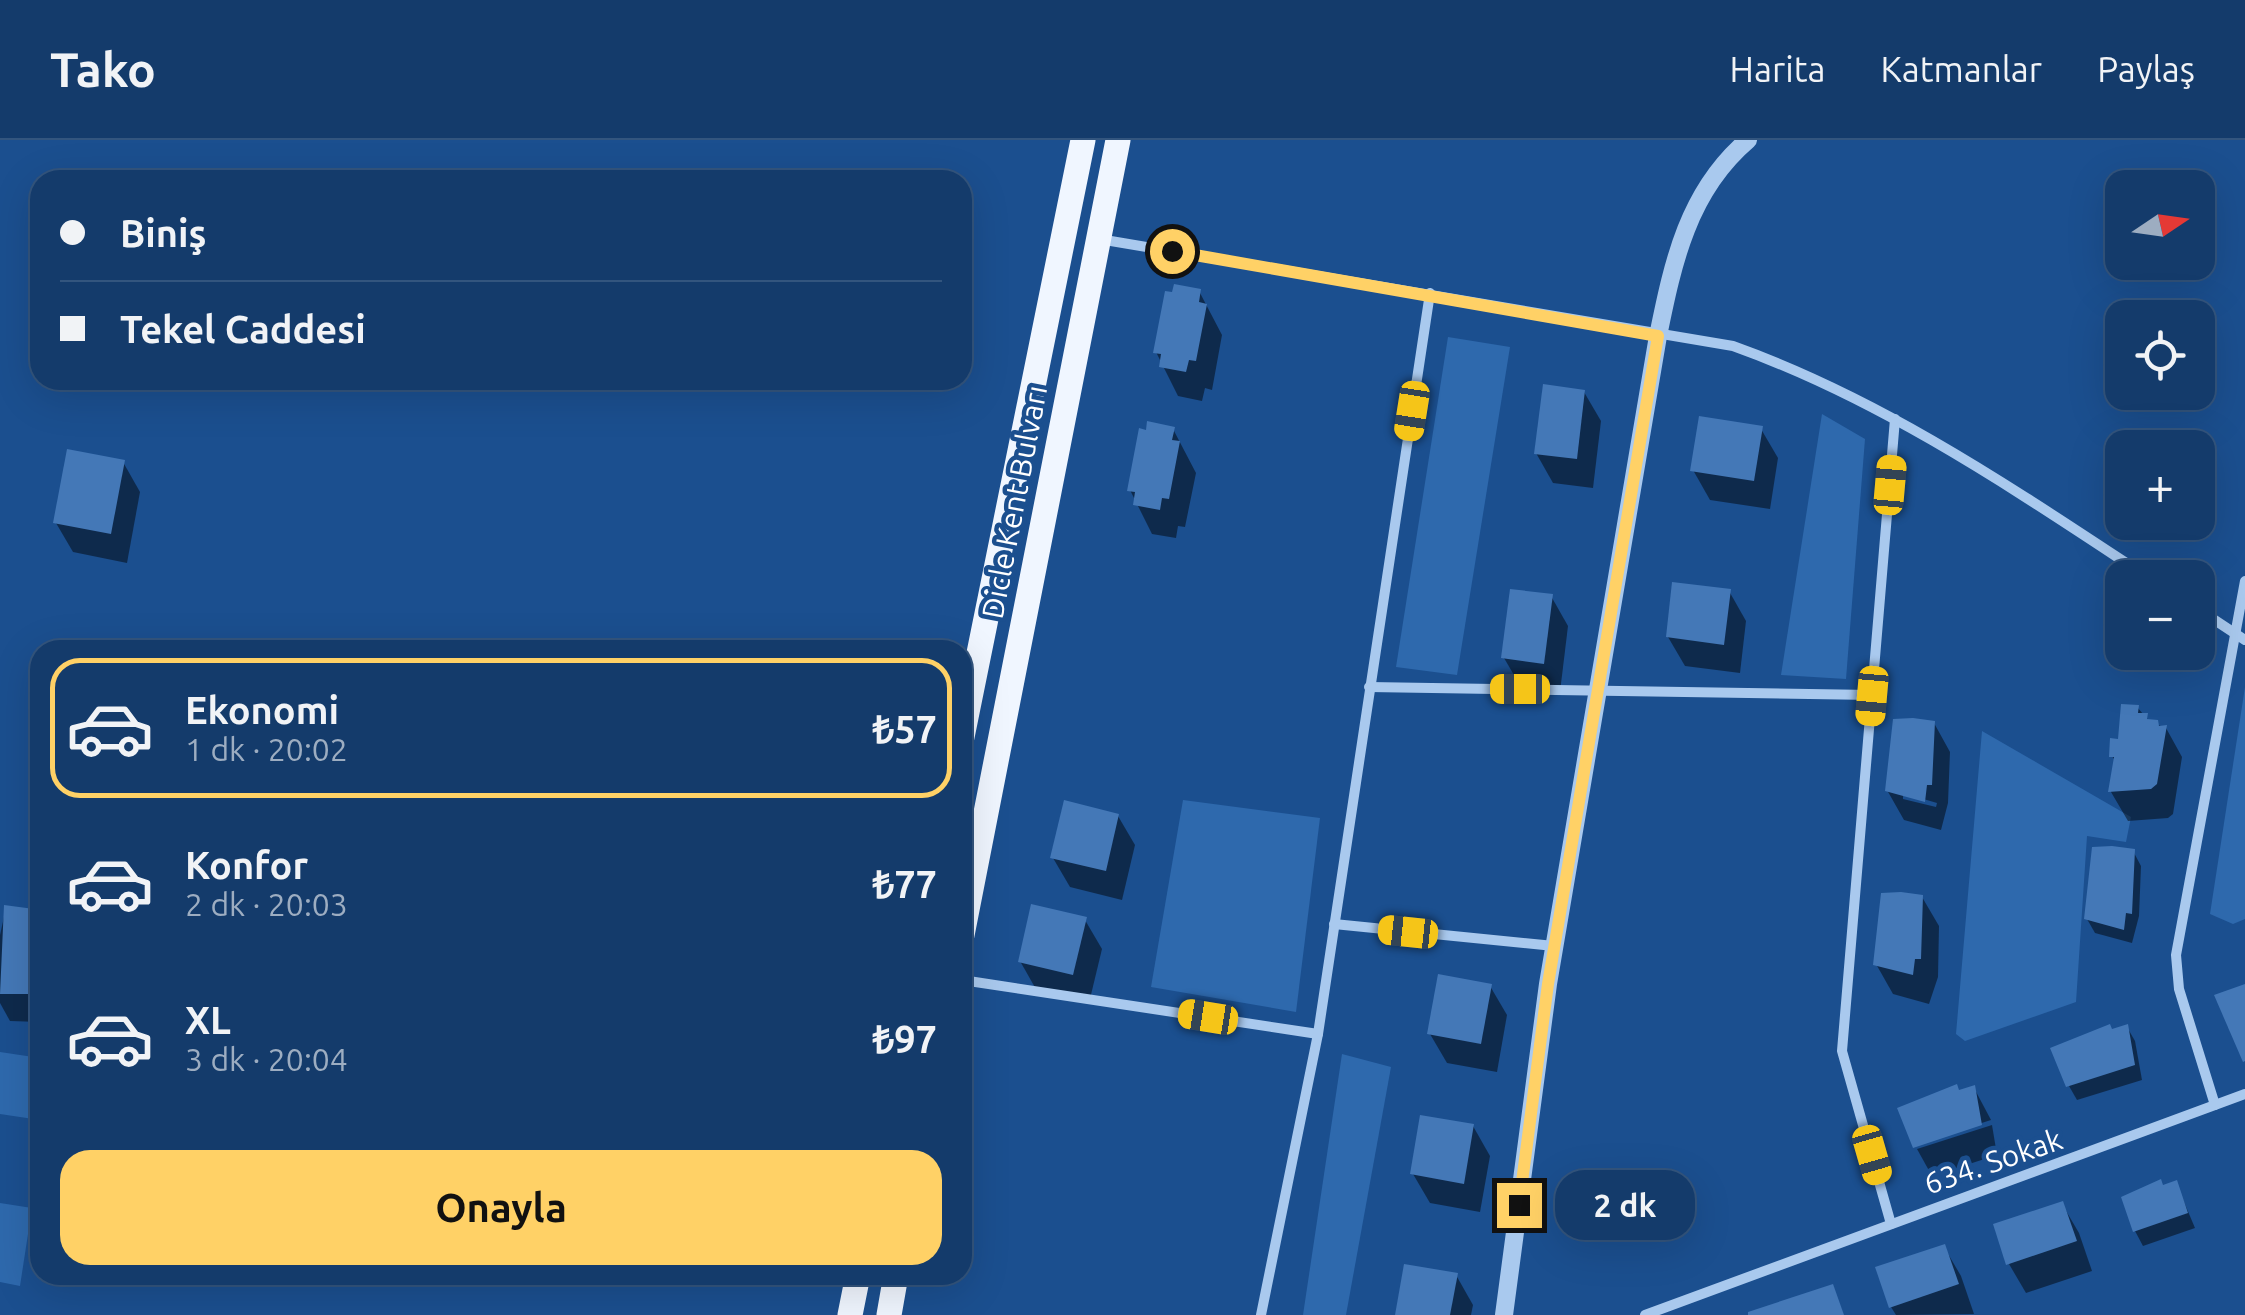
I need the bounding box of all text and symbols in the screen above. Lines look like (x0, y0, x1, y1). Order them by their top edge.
text: Tako (50, 42, 156, 96)
text: Harita (1730, 49, 1825, 89)
text: Katmanlar (1880, 49, 2042, 89)
text: Paylaş (2097, 49, 2195, 89)
north arrow (2105, 170, 2215, 280)
map controls (2105, 170, 2215, 670)
text: Biniş (120, 212, 207, 254)
route start (1150, 229, 1195, 274)
button: locate (2105, 300, 2215, 410)
text: Tekel Caddesi (120, 308, 366, 350)
car (1392, 379, 1432, 443)
street label: Dicle Kent Bulvarı (975, 383, 1053, 621)
button: + (2105, 430, 2215, 540)
car (1872, 454, 1908, 516)
button: − (2105, 560, 2215, 670)
car (1854, 665, 1890, 727)
car (1490, 674, 1550, 704)
icon: car (65, 683, 155, 773)
text: Ekonomi (185, 689, 339, 731)
text: ₺57 (872, 708, 937, 750)
text: 1 dk · 20:02 (185, 731, 348, 767)
icon: car (65, 838, 155, 928)
text: Konfor (185, 844, 308, 886)
text: ₺77 (872, 863, 937, 905)
text: 2 dk · 20:03 (185, 886, 348, 922)
car (1377, 914, 1439, 950)
icon: car (65, 993, 155, 1083)
car (1176, 997, 1240, 1037)
text: XL (185, 999, 231, 1041)
text: ₺97 (872, 1018, 937, 1060)
text: 3 dk · 20:04 (185, 1041, 348, 1077)
street label: 634. Sokak (1919, 1121, 2067, 1201)
car (1849, 1122, 1895, 1188)
button: Onayla (60, 1150, 942, 1265)
callout: 2 dk (1554, 1170, 1694, 1240)
route end (1497, 1183, 1542, 1228)
text: 2 dk (1594, 1187, 1656, 1223)

